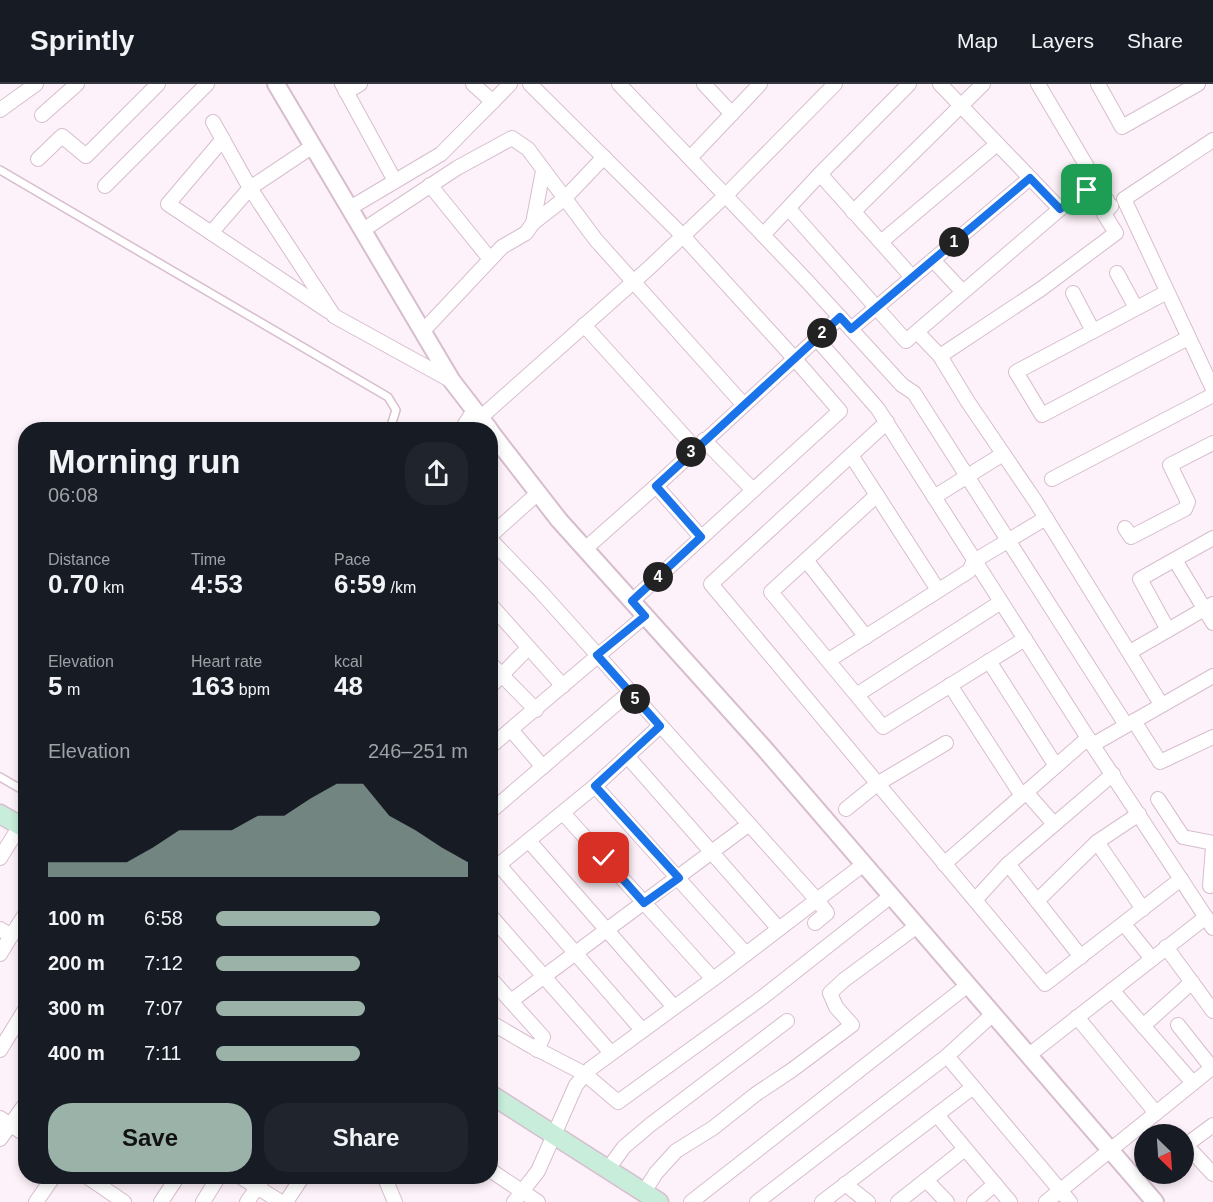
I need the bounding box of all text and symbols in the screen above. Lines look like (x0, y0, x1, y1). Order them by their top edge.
text: Sprintly (30, 25, 134, 56)
text: Map (957, 29, 998, 52)
text: Layers (1031, 29, 1094, 52)
text: Share (1127, 29, 1183, 52)
pin (1061, 164, 1112, 215)
icon: arrive (1070, 173, 1103, 206)
pin: 1 (939, 227, 969, 257)
text: 1 (950, 233, 958, 250)
pin: 2 (807, 318, 837, 348)
text: 2 (818, 324, 826, 341)
pin: 3 (676, 437, 706, 467)
button: share (405, 442, 468, 505)
text: Morning run (48, 443, 240, 480)
text: 3 (687, 443, 695, 460)
text: 06:08 (48, 484, 98, 506)
text: Distance (48, 551, 110, 568)
text: Time (191, 551, 226, 568)
text: Pace (334, 551, 370, 568)
pin: 4 (643, 562, 673, 592)
text: 4 (654, 568, 662, 585)
text: 0.70 (48, 569, 99, 599)
text: 4:53 (191, 569, 243, 599)
text: 6:59 (334, 569, 386, 599)
text: km (99, 579, 124, 596)
text: /km (386, 579, 416, 596)
text: Elevation (48, 653, 114, 670)
text: Heart rate (191, 653, 262, 670)
text: kcal (334, 653, 362, 670)
text: 5 (48, 671, 62, 701)
text: 163 (191, 671, 234, 701)
text: 48 (334, 671, 363, 701)
text: m (62, 681, 80, 698)
text: bpm (234, 681, 270, 698)
pin: 5 (620, 684, 650, 714)
text: 5 (631, 690, 639, 707)
text: Elevation (48, 740, 130, 762)
text: 246–251 m (368, 740, 468, 762)
pin (578, 832, 629, 883)
icon: check (587, 841, 620, 874)
text: 100 m (48, 907, 105, 929)
text: 6:58 (144, 907, 183, 929)
text: 200 m (48, 952, 105, 974)
text: 7:12 (144, 952, 183, 974)
text: 300 m (48, 997, 105, 1019)
text: 7:07 (144, 997, 183, 1019)
text: 400 m (48, 1042, 105, 1064)
text: 7:11 (144, 1042, 181, 1064)
button: Save (48, 1103, 252, 1172)
button: Share (264, 1103, 468, 1172)
north arrow (1134, 1124, 1194, 1184)
map controls (1134, 1124, 1194, 1184)

